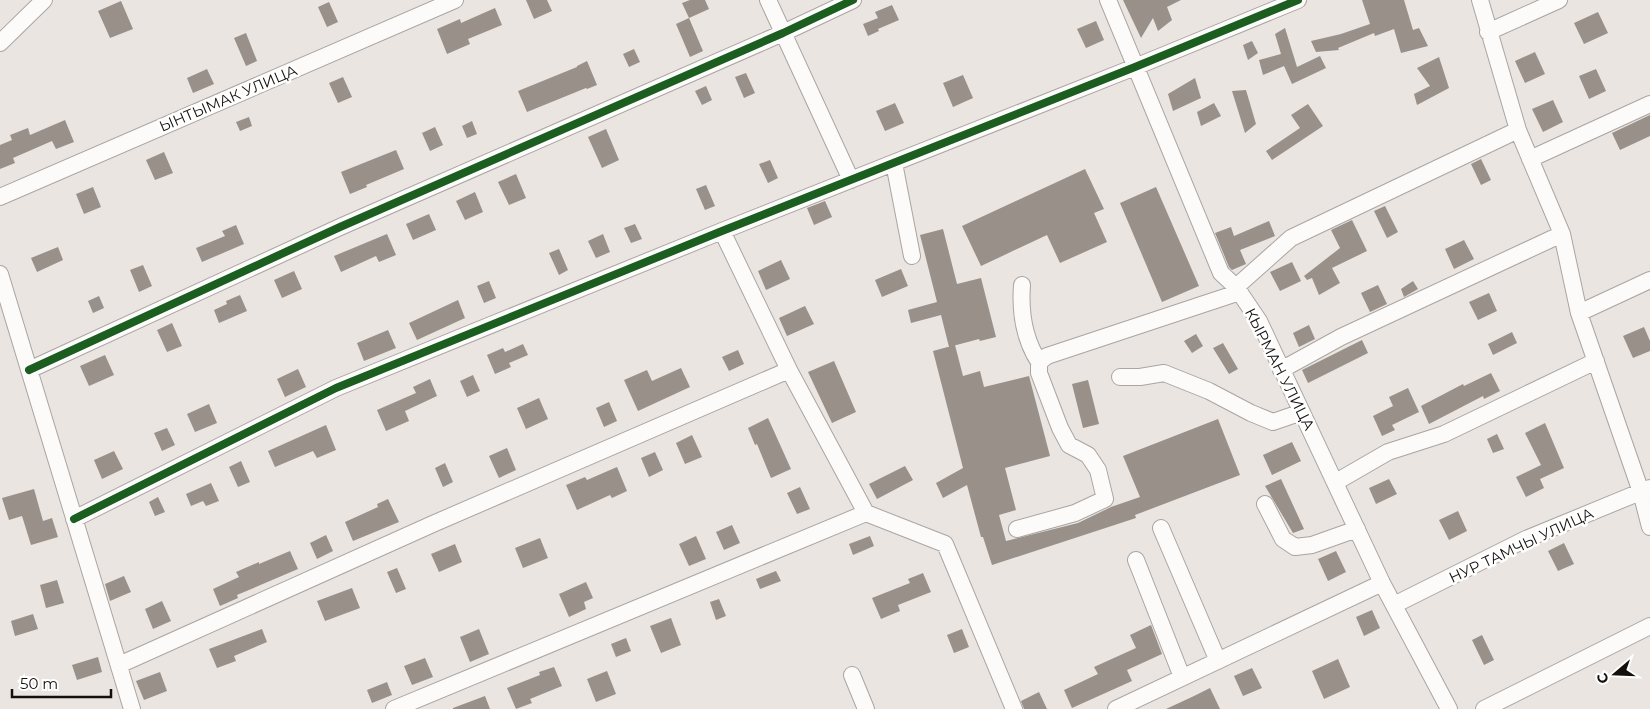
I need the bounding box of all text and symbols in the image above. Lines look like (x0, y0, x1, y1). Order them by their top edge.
street label: ЫНТЫМАК УЛИЦА (156, 60, 300, 136)
street label: КЫРМАН УЛИЦА (1241, 305, 1319, 433)
street label: НУР ТАМЧЫ УЛИЦА (1446, 503, 1596, 587)
north arrow (1590, 649, 1640, 699)
scale bar (12, 666, 111, 698)
text: С (1593, 670, 1613, 686)
text: 50 m (20, 674, 58, 693)

